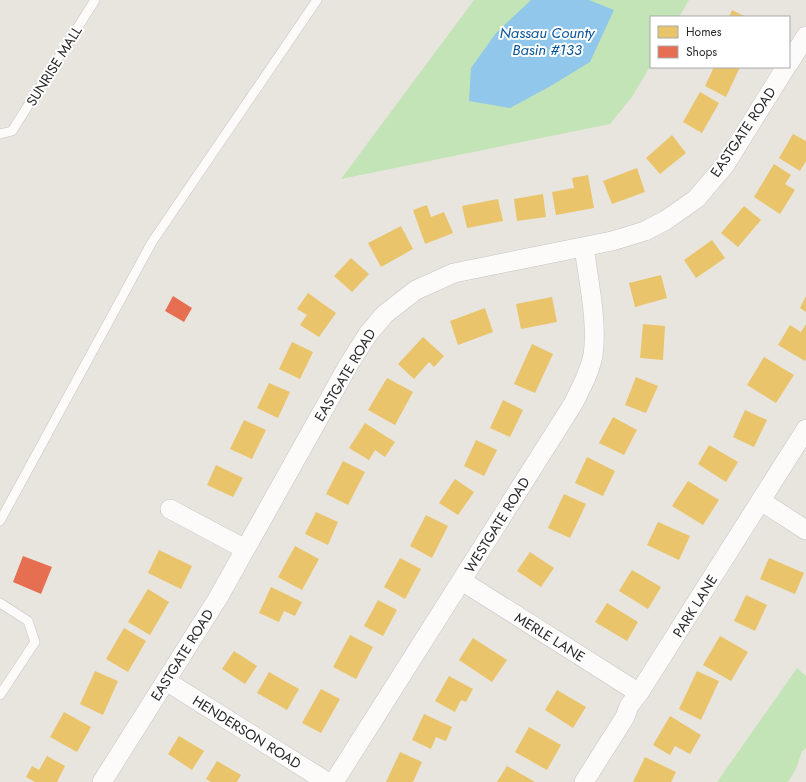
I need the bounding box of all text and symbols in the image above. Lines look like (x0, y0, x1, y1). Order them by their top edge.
legend (650, 16, 790, 68)
street label: SUNRISE MALL (21, 21, 87, 110)
water label: Nassau County Basin #133 (500, 22, 596, 61)
text: Homes (686, 23, 722, 41)
text: Shops (686, 43, 717, 61)
street label: EASTGATE ROAD (705, 83, 781, 181)
street label: EASTGATE ROAD (309, 325, 381, 425)
street label: WESTGATE ROAD (460, 473, 534, 577)
street label: PARK LANE (668, 571, 722, 641)
street label: EASTGATE ROAD (146, 605, 218, 705)
street label: MERLE LANE (511, 607, 589, 667)
street label: HENDERSON ROAD (189, 690, 305, 774)

